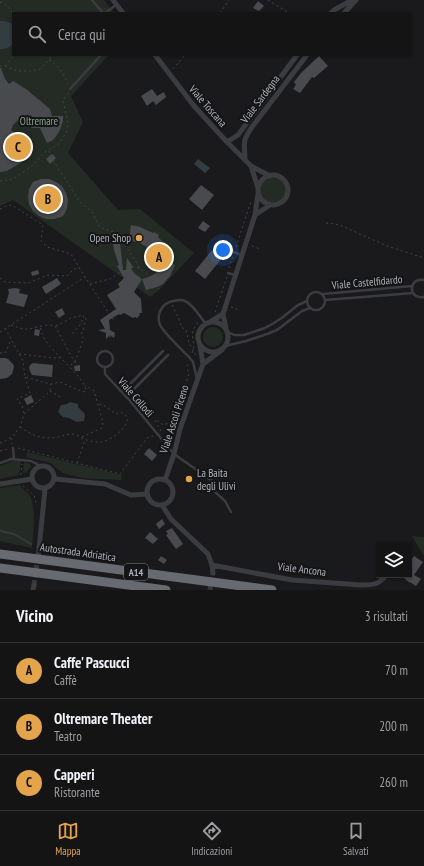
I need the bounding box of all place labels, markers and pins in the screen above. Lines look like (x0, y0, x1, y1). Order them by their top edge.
pin: C (5, 132, 31, 162)
pin: B (35, 184, 61, 214)
place label: Open Shop (89, 231, 131, 245)
marker: Open Shop (134, 233, 144, 243)
pin: A (146, 242, 172, 272)
place label: La Baita degli Ulivi (197, 466, 236, 493)
marker: La Baita degli Ulivi (184, 474, 194, 484)

